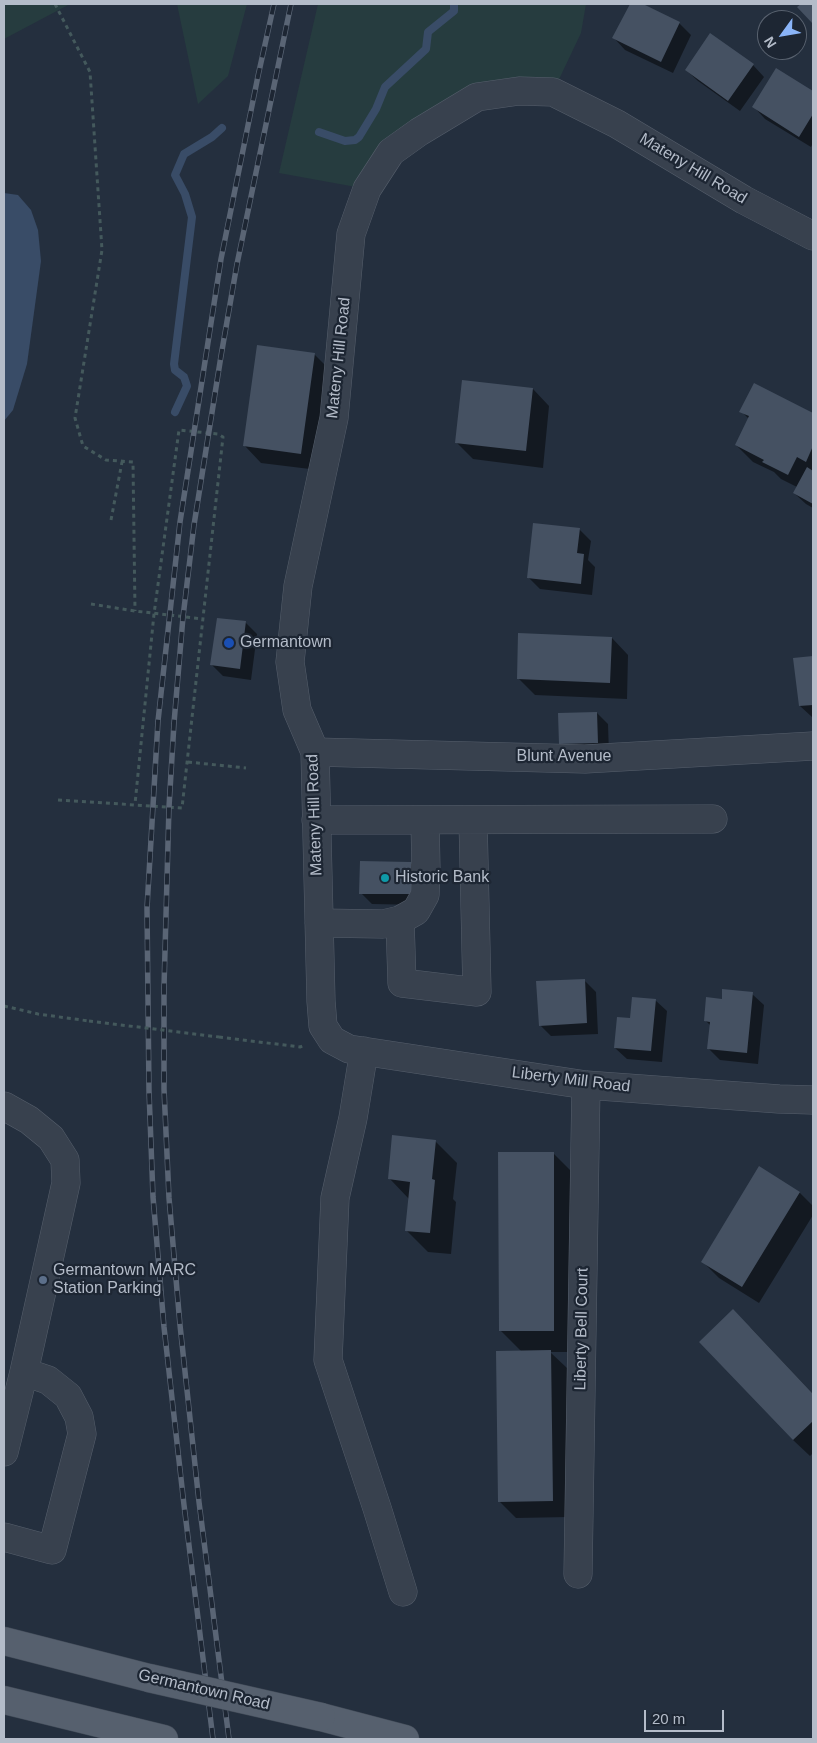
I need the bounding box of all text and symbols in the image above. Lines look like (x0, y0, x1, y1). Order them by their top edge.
north arrow (757, 10, 807, 60)
text: N (761, 34, 780, 51)
street label: Mateny Hill Road (636, 129, 750, 209)
street label: Mateny Hill Road (323, 296, 355, 420)
place label: Germantown (240, 633, 332, 653)
marker: Germantown (222, 636, 236, 650)
street label: Blunt Avenue (517, 747, 611, 767)
street label: Mateny Hill Road (303, 754, 327, 876)
place label: Historic Bank (395, 868, 489, 888)
marker: Historic Bank (379, 872, 391, 884)
street label: Liberty Mill Road (511, 1063, 631, 1097)
place label: Germantown MARC Station Parking (53, 1261, 196, 1299)
street label: Liberty Bell Court (571, 1267, 593, 1391)
marker: Germantown MARC Station Parking (37, 1274, 49, 1286)
street label: Germantown Road (136, 1666, 272, 1714)
scale bar (647, 1700, 727, 1732)
text: 20 m (652, 1710, 685, 1727)

